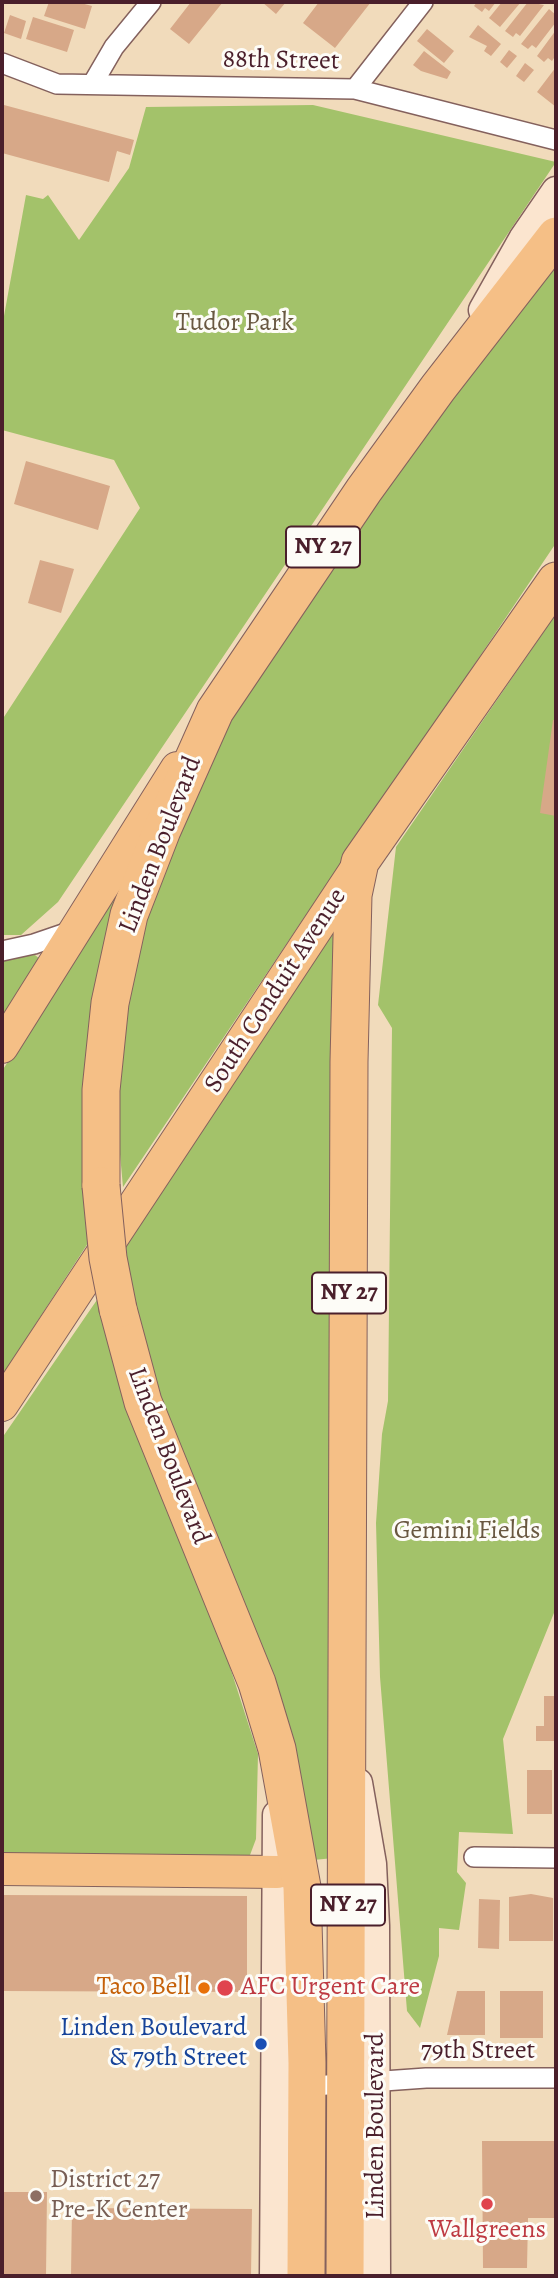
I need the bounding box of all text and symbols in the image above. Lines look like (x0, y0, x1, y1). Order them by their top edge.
street label: 88th Street (222, 44, 340, 78)
park label: Tudor Park (176, 308, 294, 340)
road number: NY 27 (286, 526, 360, 568)
street label: Linden Boulevard (113, 752, 209, 938)
street label: South Conduit Avenue (198, 883, 354, 1099)
road number: NY 27 (312, 1273, 386, 1314)
street label: Linden Boulevard (120, 1363, 216, 1549)
park label: Gemini Fields (394, 1516, 540, 1548)
road number: NY 27 (311, 1884, 385, 1926)
place label: Taco Bell (97, 1972, 190, 2004)
place label: AFC Urgent Care (241, 1972, 420, 2004)
marker: AFC Urgent Care (215, 1978, 235, 1998)
marker: Taco Bell (196, 1980, 212, 1996)
place label: Linden Boulevard & 79th Street (60, 2013, 247, 2074)
street label: Linden Boulevard (361, 2033, 393, 2219)
marker: Linden Boulevard & 79th Street (253, 2036, 269, 2052)
street label: 79th Street (421, 2036, 535, 2068)
place label: District 27 Pre-K Center (50, 2165, 188, 2226)
marker: District 27 Pre-K Center (28, 2188, 44, 2204)
marker: Wallgreens (479, 2196, 495, 2212)
place label: Wallgreens (428, 2215, 546, 2247)

